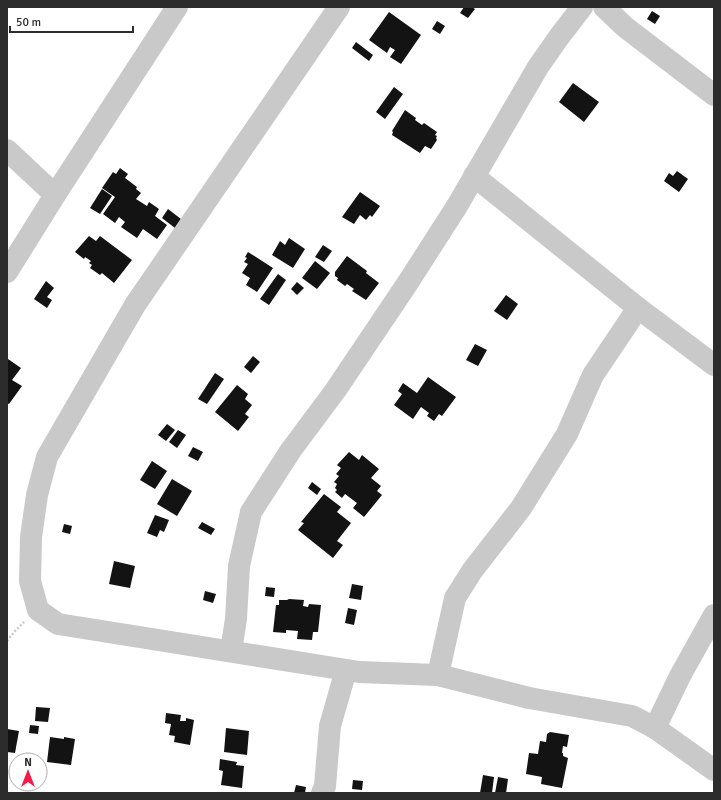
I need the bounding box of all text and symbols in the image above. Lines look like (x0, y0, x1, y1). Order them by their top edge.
scale bar (10, 8, 133, 34)
text: 50 m (16, 15, 41, 30)
north arrow (8, 752, 48, 792)
text: N (24, 756, 32, 769)

